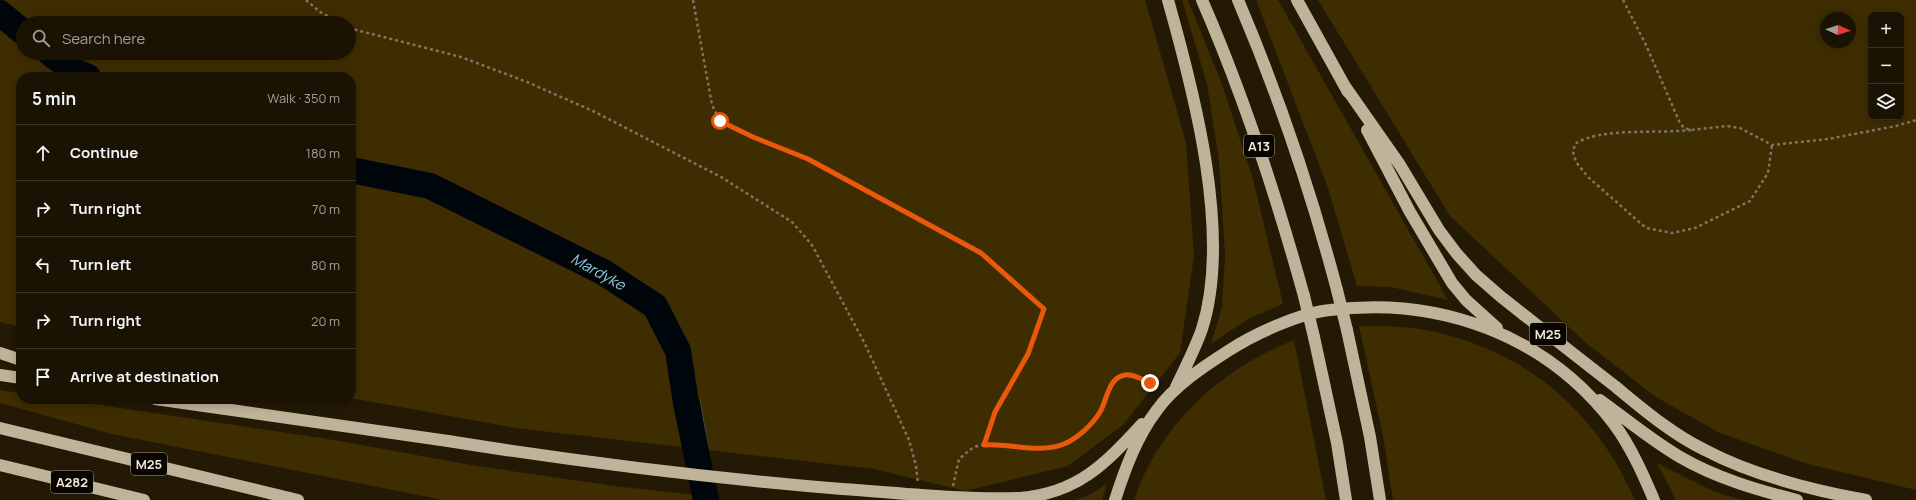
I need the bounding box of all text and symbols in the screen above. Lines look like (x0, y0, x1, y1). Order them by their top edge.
north arrow (1820, 12, 1856, 48)
map controls (1868, 12, 1904, 120)
button: + (1868, 12, 1904, 48)
search box (16, 16, 356, 60)
icon: search (30, 27, 52, 49)
text: Search here (62, 28, 145, 49)
button: − (1868, 48, 1904, 84)
button: layers (1868, 84, 1904, 120)
text: 5 min (32, 87, 76, 110)
text: Walk · 350 m (267, 89, 340, 107)
route start (711, 112, 729, 130)
road number: A13 (1244, 135, 1274, 157)
icon: ahead (32, 142, 54, 164)
text: Continue (70, 142, 138, 163)
text: 180 m (306, 144, 340, 162)
icon: right (32, 198, 54, 220)
text: Turn right (70, 198, 141, 219)
text: 70 m (312, 200, 340, 218)
water label: Mardyke (567, 248, 630, 296)
icon: left (32, 254, 54, 276)
text: Turn left (70, 254, 132, 275)
text: 80 m (311, 256, 340, 274)
icon: right (32, 310, 54, 332)
text: Turn right (70, 310, 141, 331)
text: 20 m (311, 312, 340, 330)
road number: M25 (1530, 323, 1566, 345)
icon: arrive (32, 366, 54, 388)
text: Arrive at destination (70, 366, 219, 387)
route end (1141, 374, 1159, 392)
road number: M25 (131, 453, 167, 475)
road number: A282 (51, 471, 93, 493)

